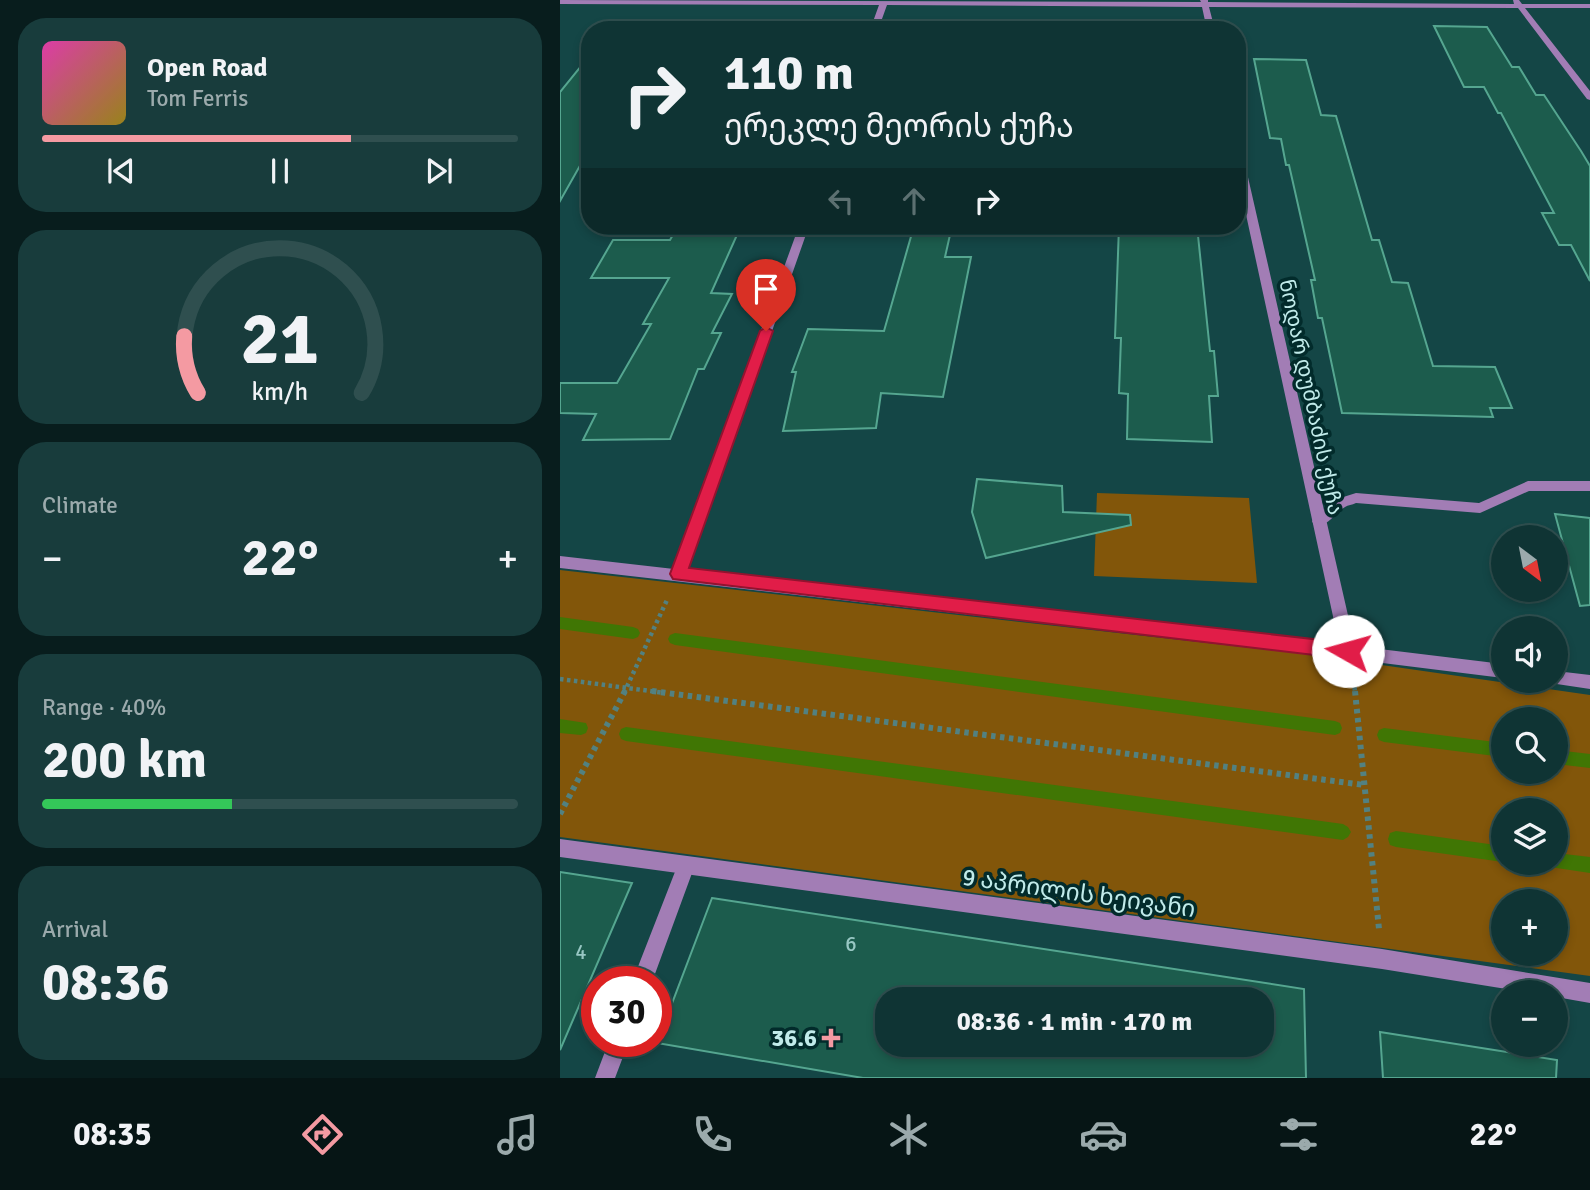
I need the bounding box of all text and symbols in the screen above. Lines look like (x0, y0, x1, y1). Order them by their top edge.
text: 110 m (724, 43, 854, 103)
icon: right (609, 49, 700, 140)
text: Open Road (147, 52, 268, 84)
text: Tom Ferris (147, 84, 248, 113)
text: ერეკლე მეორის ქუჩა (724, 107, 1074, 146)
icon: previous (102, 152, 140, 190)
icon: pause (261, 152, 299, 190)
icon: next (420, 152, 458, 190)
icon: left (822, 182, 860, 220)
icon: ahead (895, 182, 933, 220)
icon: right (968, 182, 1006, 220)
pin (736, 259, 796, 331)
icon: arrive (747, 270, 785, 308)
street label: ნოდარ დუმბაძის ქუჩა (1273, 277, 1349, 517)
text: 21 (241, 295, 319, 384)
text: km/h (252, 376, 308, 407)
text: Climate (42, 491, 118, 520)
north arrow (1491, 525, 1568, 602)
map controls (1491, 525, 1568, 1057)
text: 22° (242, 526, 318, 590)
text: − (42, 535, 63, 582)
text: + (497, 535, 518, 582)
position arrow (1311, 614, 1385, 688)
button: sound (1491, 616, 1568, 693)
text: Range · 40% (42, 693, 166, 722)
button: search (1491, 707, 1568, 784)
text: 200 km (42, 728, 207, 792)
button: layers (1491, 798, 1568, 875)
street label: 9 აპრილის ხეივანი (961, 862, 1197, 924)
button: + (1491, 889, 1568, 966)
text: Arrival (42, 915, 108, 944)
house number: 6 (845, 931, 857, 957)
house number: 4 (575, 939, 587, 965)
text: 08:36 (42, 950, 170, 1014)
speed limit sign: 30 (581, 966, 672, 1057)
button: − (1491, 980, 1568, 1057)
text: 08:36 · 1 min · 170 m (957, 1006, 1192, 1038)
place label: 36.6 (771, 1023, 817, 1053)
marker: 36.6 (823, 1030, 839, 1046)
icon: directions (298, 1110, 347, 1159)
icon: music (493, 1110, 542, 1159)
icon: phone (688, 1110, 737, 1159)
icon: climate (884, 1110, 933, 1159)
icon: car (1079, 1110, 1128, 1159)
icon: filters (1274, 1110, 1323, 1159)
text: 08:35 (73, 1115, 152, 1154)
text: 22° (1469, 1115, 1517, 1154)

